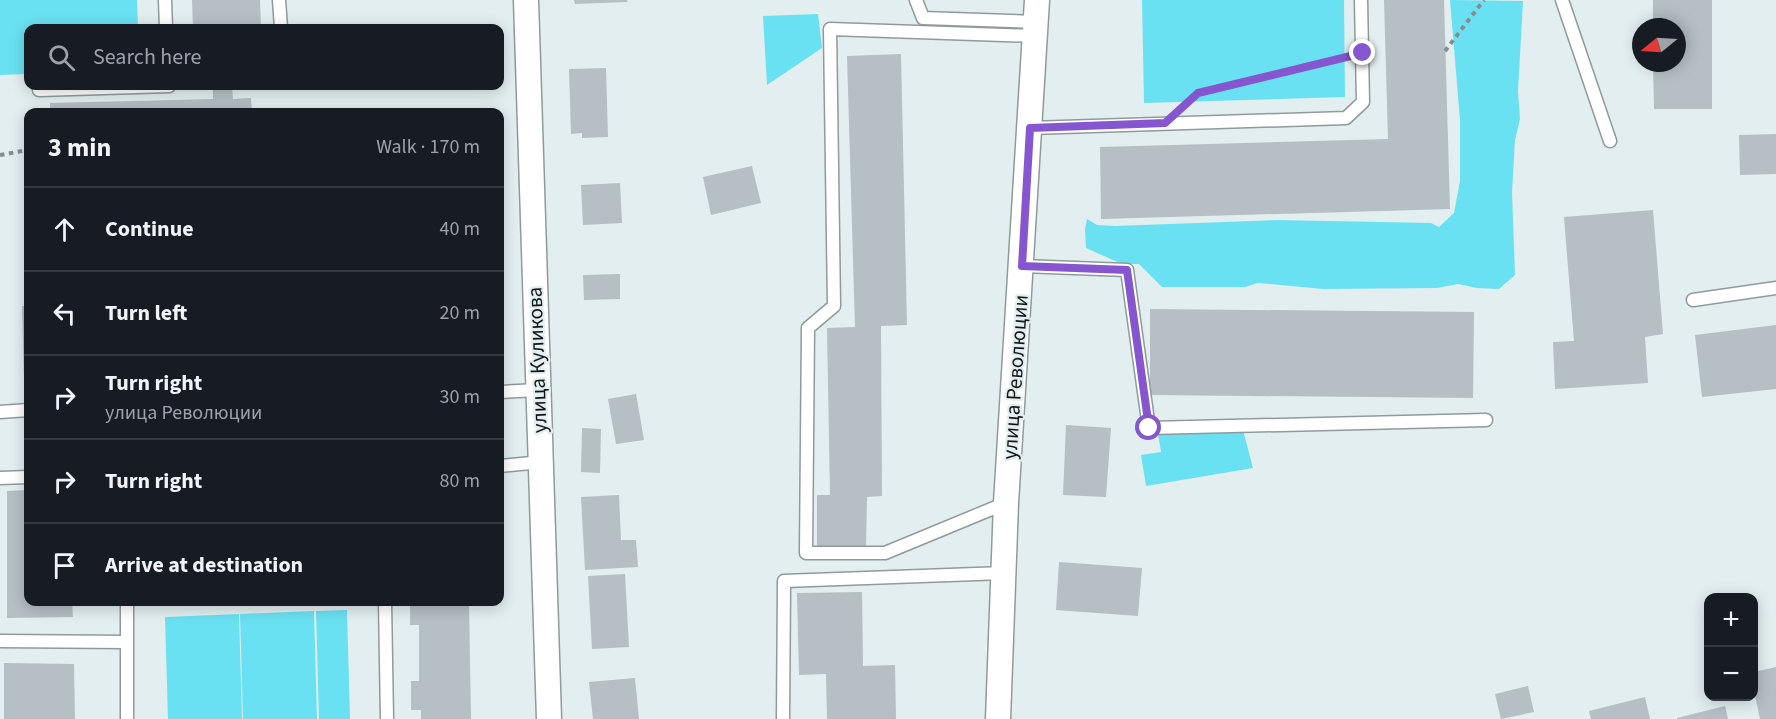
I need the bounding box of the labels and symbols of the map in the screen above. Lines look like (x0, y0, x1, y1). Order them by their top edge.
north arrow (1632, 18, 1686, 72)
route end (1349, 39, 1375, 65)
street label: улица Куликова (519, 286, 555, 434)
street label: улица Революции (994, 294, 1036, 460)
route start (1135, 414, 1161, 440)

